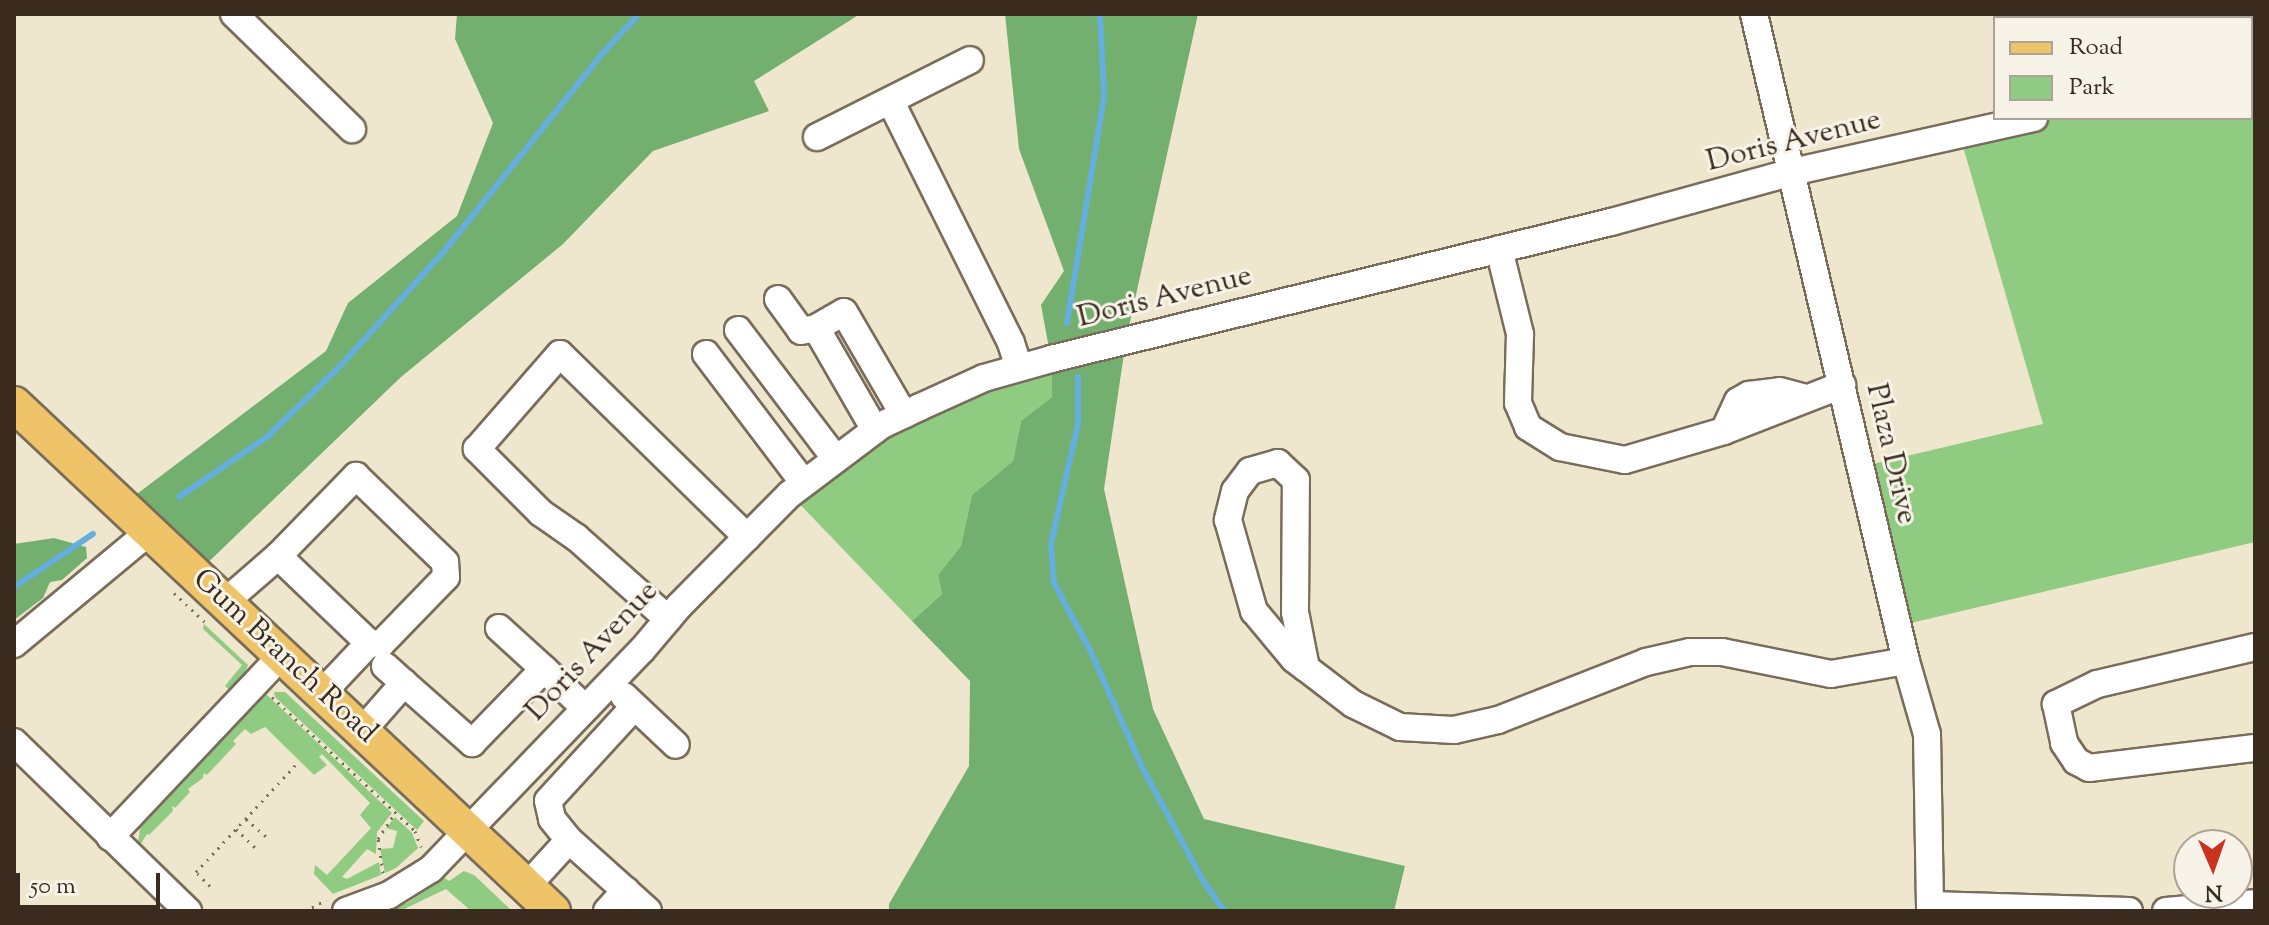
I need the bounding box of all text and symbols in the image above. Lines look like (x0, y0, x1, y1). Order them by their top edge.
legend (1993, 16, 2253, 120)
text: Road (2069, 31, 2123, 65)
text: Park (2069, 71, 2115, 105)
street label: Doris Avenue (1703, 103, 1885, 181)
street label: Doris Avenue (1074, 259, 1256, 337)
street label: Plaza Drive (1856, 380, 1924, 528)
street label: Gum Branch Road (184, 562, 384, 752)
street label: Doris Avenue (519, 575, 667, 729)
north arrow (2173, 829, 2253, 909)
scale bar (20, 857, 164, 907)
text: 50 m (30, 870, 76, 904)
text: N (2204, 875, 2223, 907)

